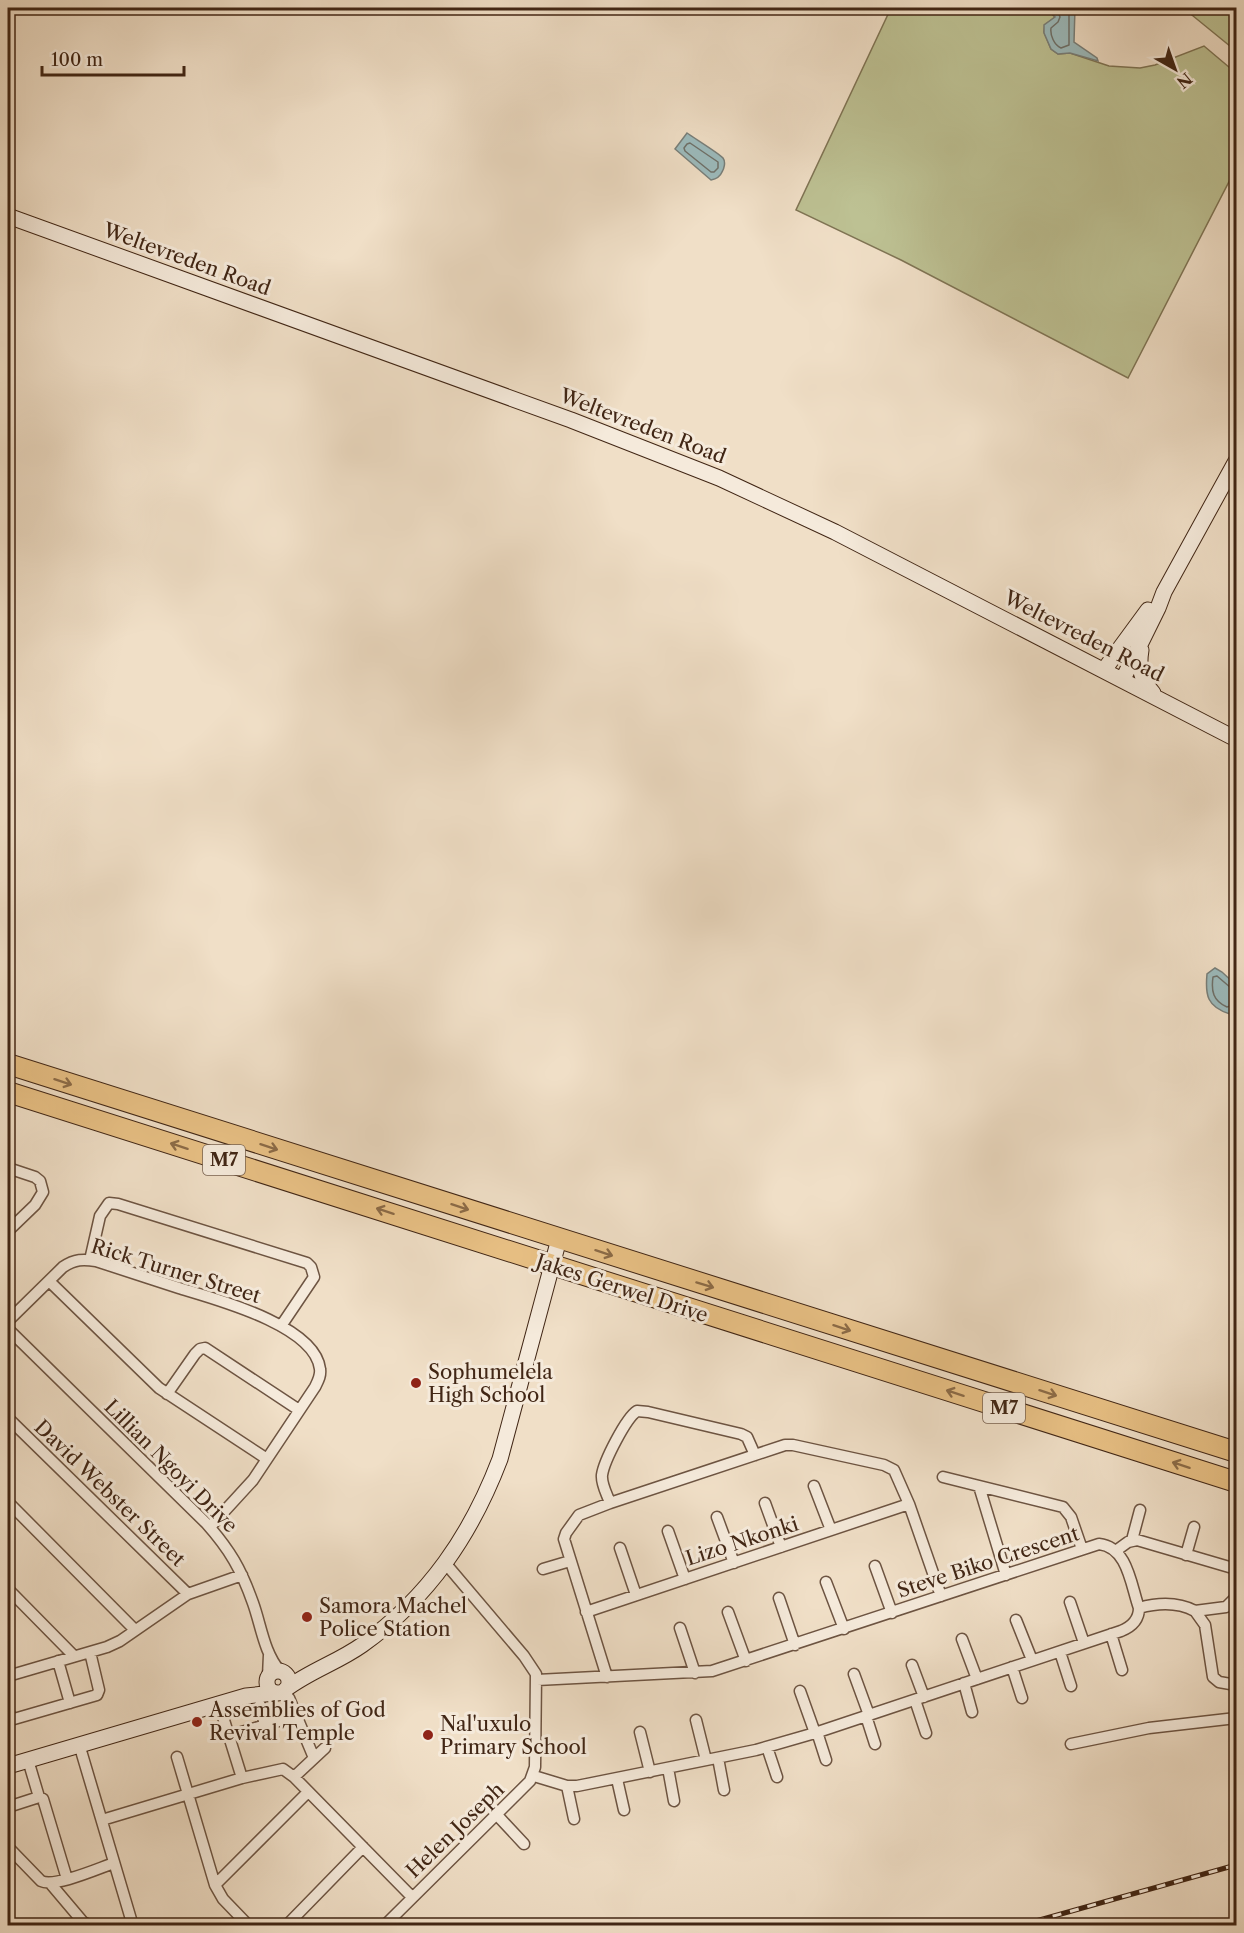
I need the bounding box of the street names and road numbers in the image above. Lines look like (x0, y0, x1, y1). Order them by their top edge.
street label: Weltevreden Road (99, 217, 274, 300)
street label: Weltevreden Road (556, 383, 730, 469)
street label: Weltevreden Road (999, 585, 1168, 687)
road number: M7 (203, 1145, 245, 1175)
street label: Rick Turner Street (88, 1234, 264, 1308)
street label: Jakes Gerwel Drive (530, 1248, 711, 1327)
road number: M7 (983, 1393, 1025, 1423)
street label: Lillian Ngoyi Drive (99, 1394, 243, 1538)
street label: David Webster Street (30, 1415, 190, 1571)
street label: Lizo Nkonki (683, 1512, 801, 1570)
street label: Steve Biko Crescent (894, 1521, 1082, 1603)
street label: Helen Joseph (401, 1777, 509, 1883)

